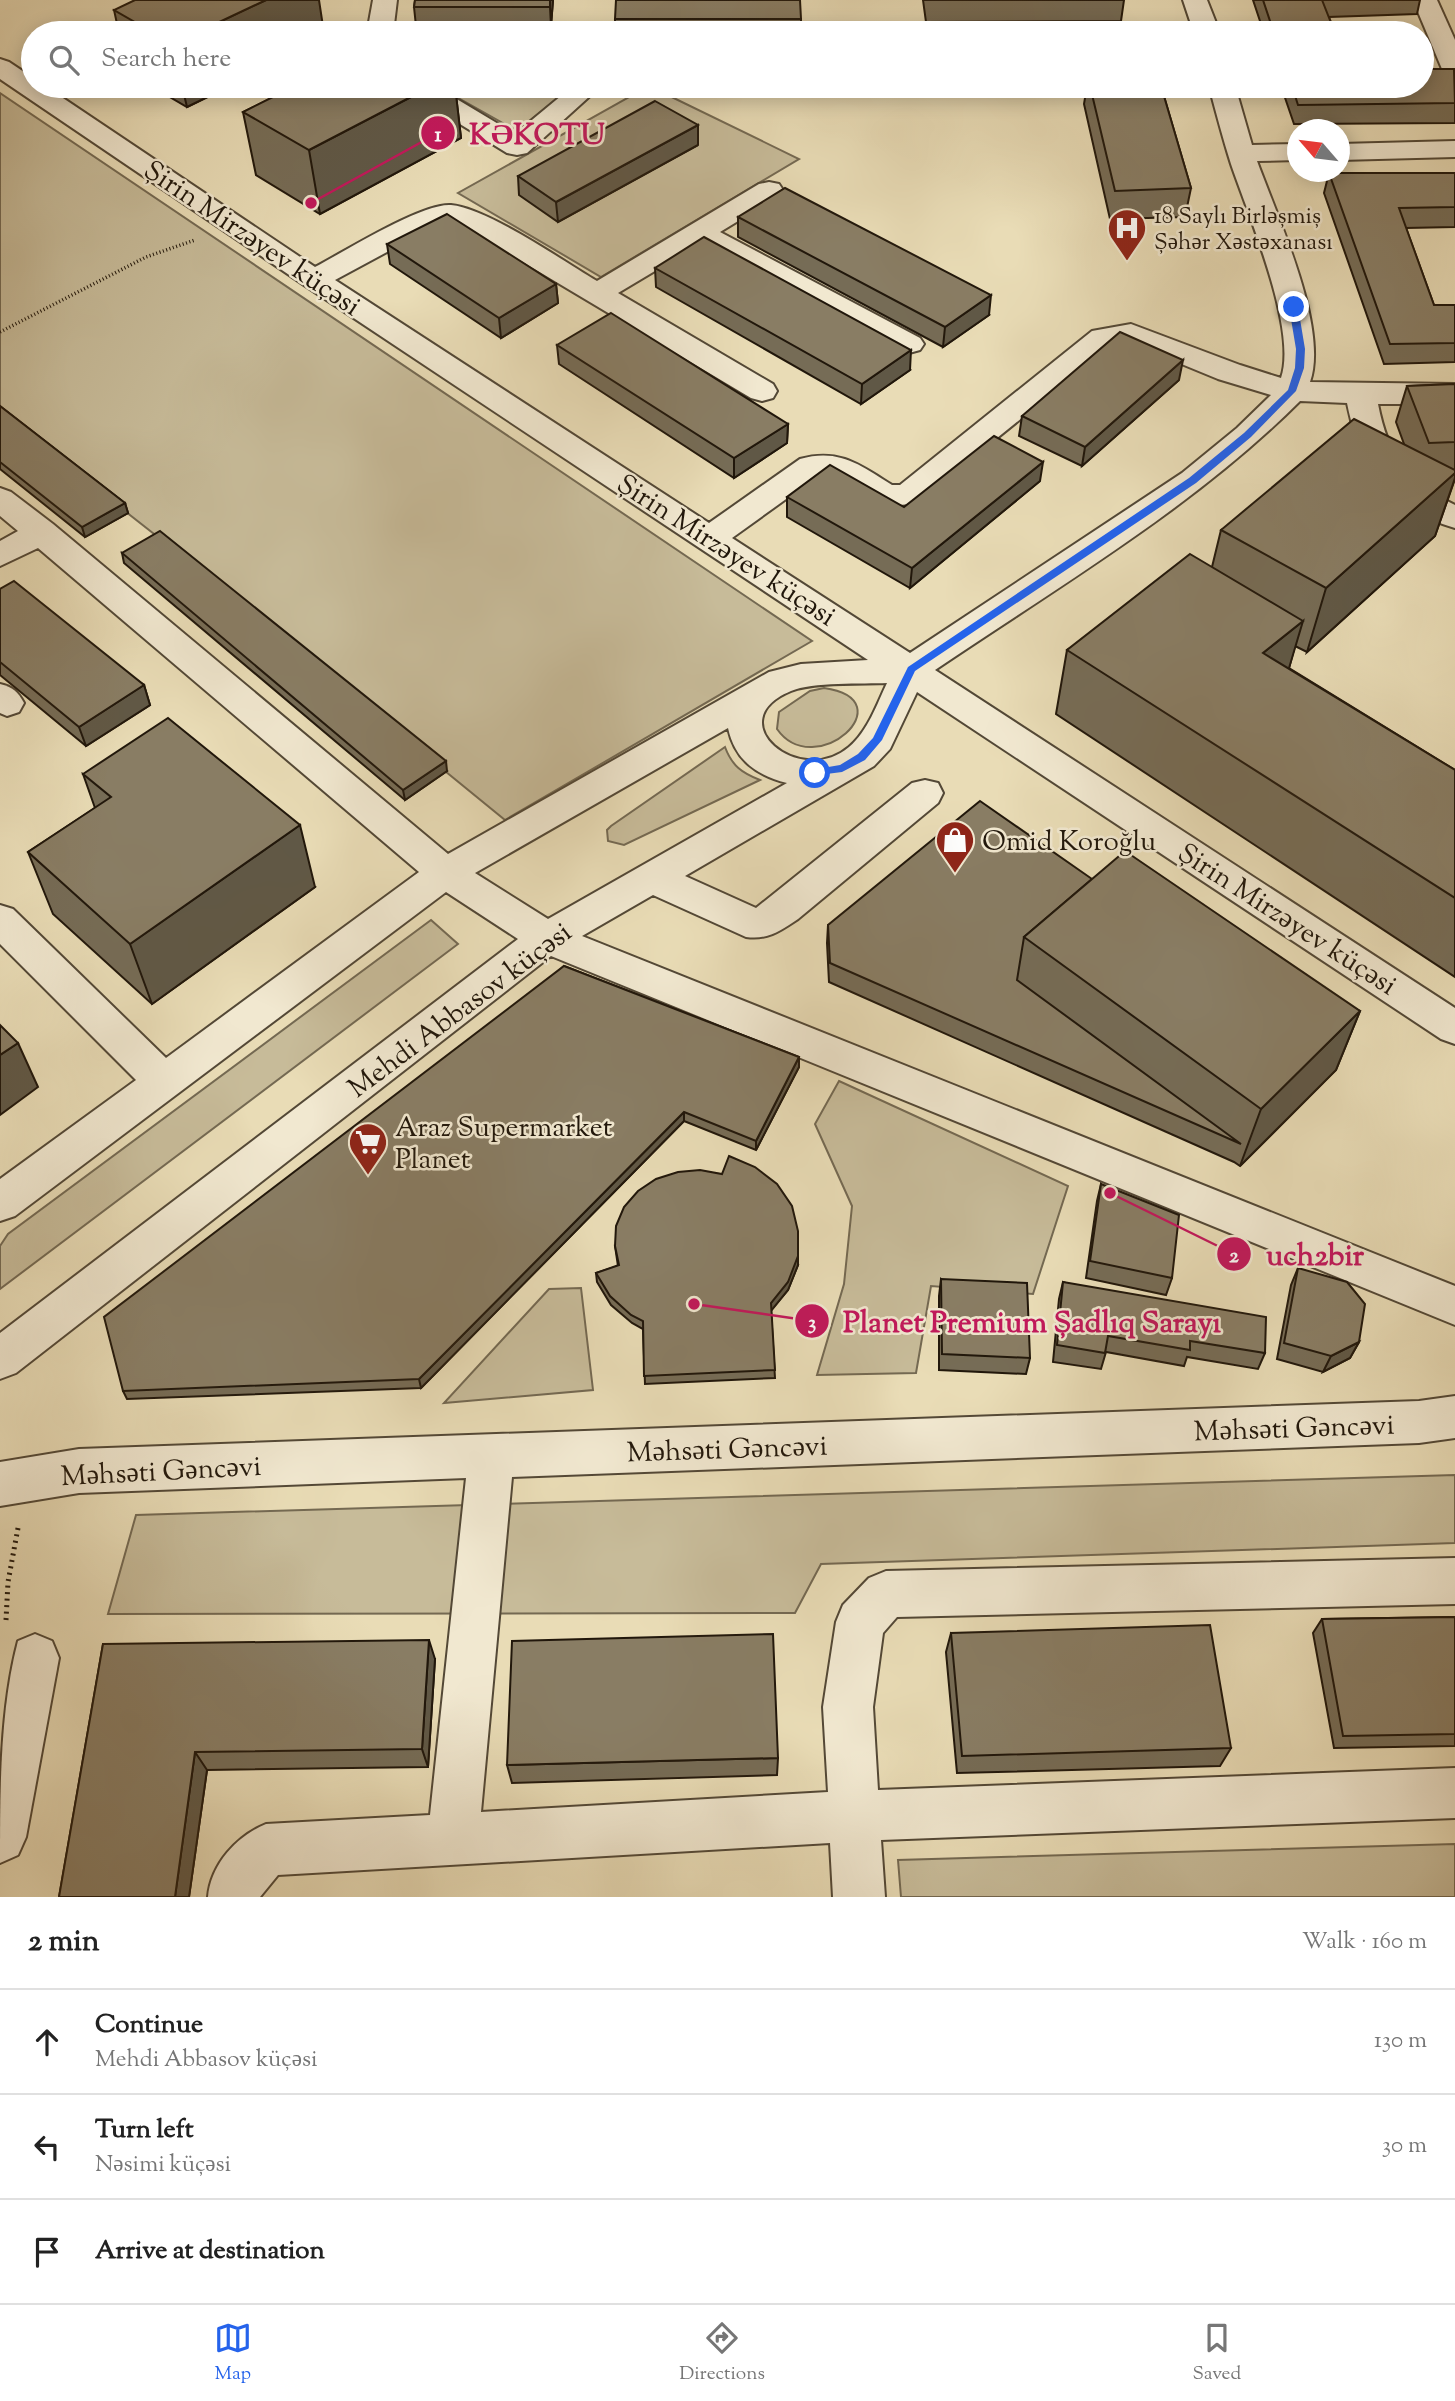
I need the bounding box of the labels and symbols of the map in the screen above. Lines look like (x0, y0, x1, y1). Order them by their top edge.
callout: KƏKOTU (421, 108, 619, 159)
text: KƏKOTU (469, 115, 605, 158)
north arrow (1287, 119, 1350, 182)
text: 1 (434, 121, 442, 151)
street label: Şirin Mirzəyev küçəsi (135, 152, 368, 327)
place label: 18 Saylı Birləşmiş Şəhər Xəstəxanası (1154, 201, 1333, 260)
hospital icon: 18 Saylı Birləşmiş Şəhər Xəstəxanası (1106, 207, 1148, 262)
route end (1278, 291, 1309, 322)
street label: Şirin Mirzəyev küçəsi (608, 466, 843, 637)
route start (799, 757, 830, 788)
shop icon: Omid Koroğlu (934, 819, 976, 874)
place label: Omid Koroğlu (982, 823, 1156, 863)
street label: Şirin Mirzəyev küçəsi (1169, 835, 1404, 1006)
street label: Mehdi Abbasov küçəsi (341, 914, 581, 1109)
place label: Araz Supermarket Planet (395, 1109, 613, 1181)
supermarket icon: Araz Supermarket Planet (347, 1121, 389, 1176)
callout: uch2bir (1217, 1229, 1378, 1280)
text: uch2bir (1266, 1236, 1365, 1279)
text: 2 (1229, 1242, 1239, 1272)
callout: Planet Premium Şadlıq Sarayı (794, 1296, 1235, 1347)
text: Planet Premium Şadlıq Sarayı (843, 1303, 1221, 1346)
text: 3 (808, 1309, 816, 1339)
street label: Məhsəti Gəncəvi (1193, 1407, 1395, 1453)
street label: Məhsəti Gəncəvi (626, 1428, 828, 1474)
street label: Məhsəti Gəncəvi (60, 1448, 263, 1498)

